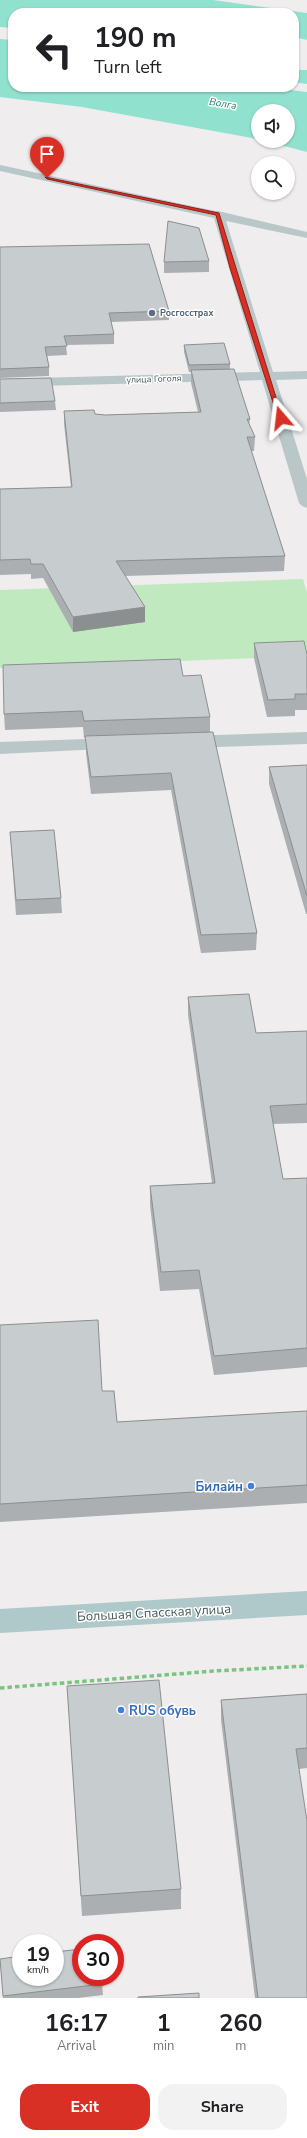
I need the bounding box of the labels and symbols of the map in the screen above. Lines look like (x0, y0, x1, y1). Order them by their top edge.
water label: Волга (208, 95, 238, 113)
pin (30, 137, 64, 178)
place label: Росгосстрах (160, 307, 214, 319)
marker: Росгосстрах (147, 308, 157, 318)
street label: улица Гоголя (126, 372, 182, 386)
position arrow (260, 397, 302, 439)
place label: Билайн (196, 1478, 243, 1496)
marker: Билайн (246, 1481, 256, 1491)
street label: Большая Спасская улица (77, 1600, 231, 1626)
place label: RUS обувь (129, 1702, 196, 1720)
marker: RUS обувь (116, 1705, 126, 1715)
speed limit sign: 30 (72, 1934, 124, 1986)

